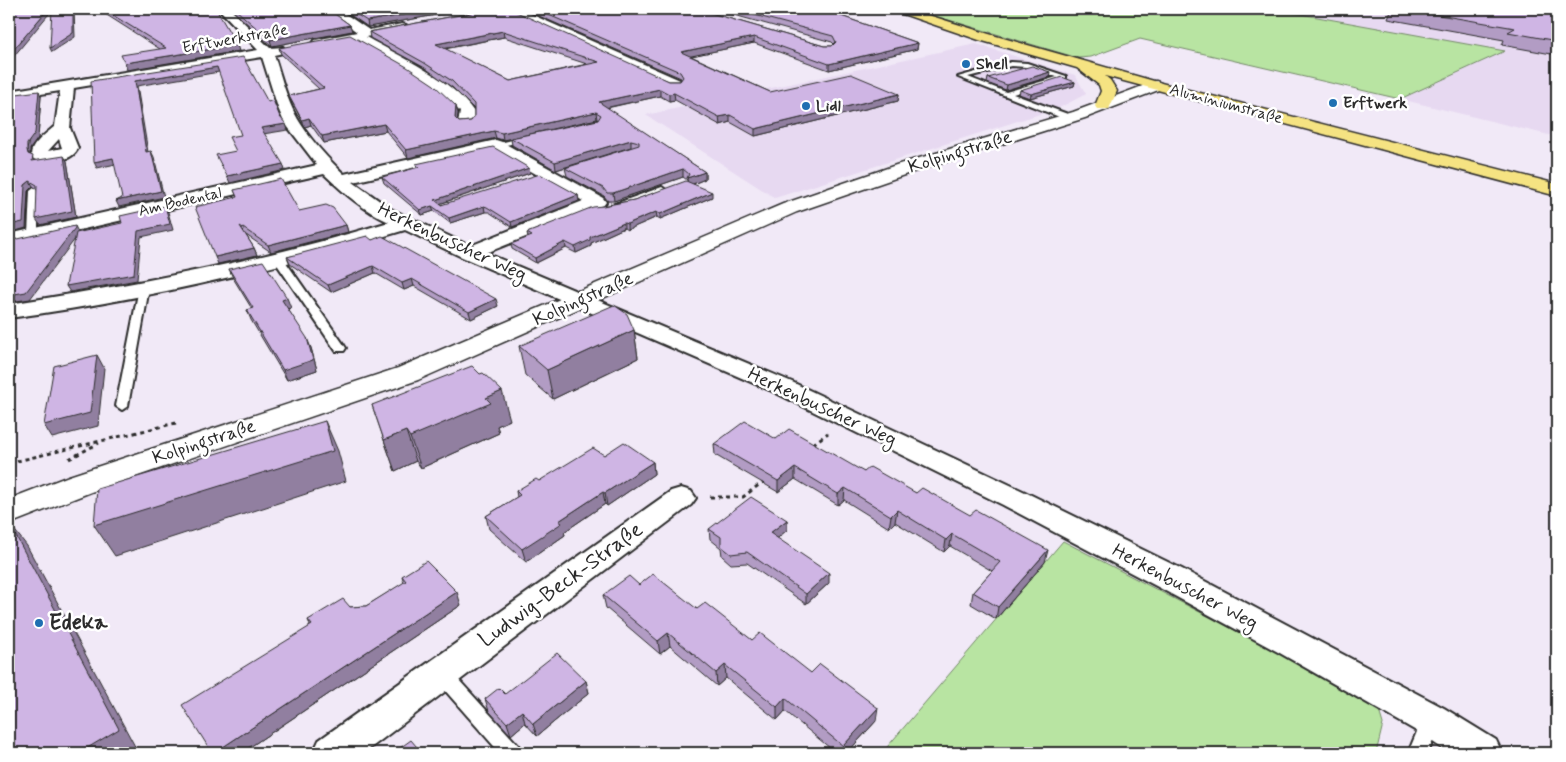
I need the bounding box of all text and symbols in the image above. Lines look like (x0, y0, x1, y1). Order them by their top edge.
street label: Erftwerkstraße (181, 19, 290, 59)
place label: Shell (976, 54, 1008, 75)
marker: Shell (960, 58, 972, 70)
street label: Aluminiumstraße (1167, 79, 1285, 129)
place label: Erftwerk (1343, 93, 1407, 114)
place label: Lidl (816, 96, 841, 117)
marker: Erftwerk (1327, 97, 1339, 109)
marker: Lidl (800, 100, 812, 112)
street label: Kolpingstraße (905, 124, 1016, 182)
street label: Am Bodental (136, 182, 224, 222)
street label: Herkenbuscher Weg (373, 197, 530, 289)
street label: Kolpingstraße (529, 266, 638, 335)
street label: Herkenbuscher Weg (743, 362, 900, 454)
street label: Kolpingstraße (149, 414, 260, 473)
street label: Ludwig-Beck-Straße (473, 516, 649, 655)
street label: Herkenbuscher Weg (1107, 538, 1262, 638)
place label: Edeka (49, 609, 108, 637)
marker: Edeka (33, 617, 45, 629)

